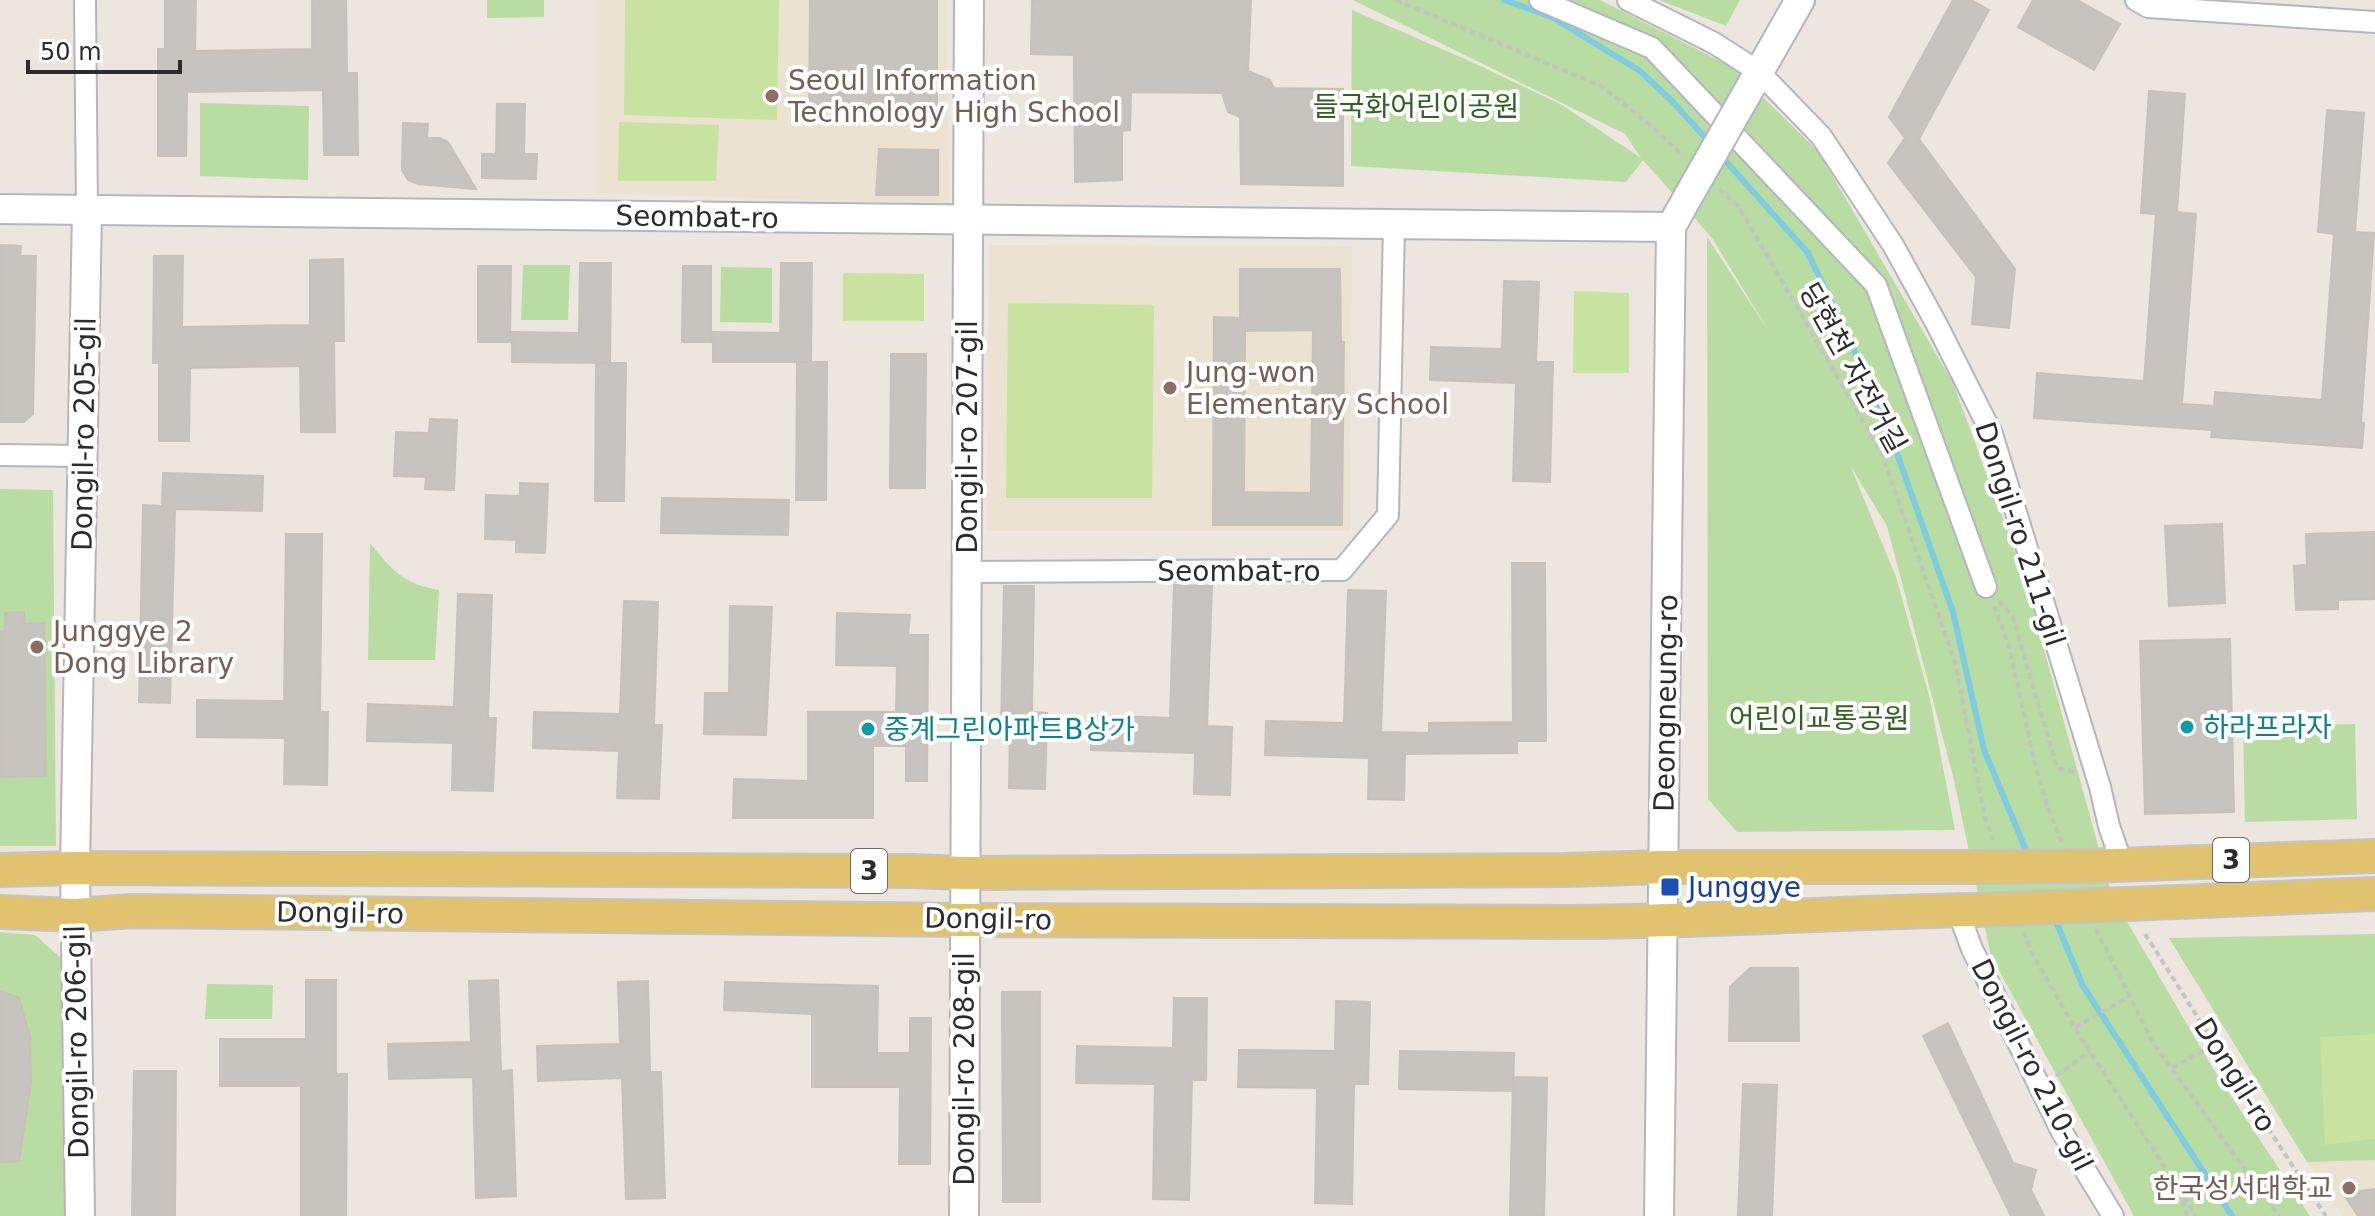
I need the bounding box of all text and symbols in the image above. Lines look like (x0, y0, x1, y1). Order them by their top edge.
scale bar (28, 24, 180, 74)
text: 50 m (40, 38, 102, 66)
place label: Seoul Information Technology High School (787, 64, 1120, 129)
marker: Seoul Information Technology High School (763, 87, 781, 105)
park label: 들국화어린이공원 (1313, 90, 1519, 123)
street label: Seombat-ro (615, 199, 779, 235)
street label: 당현천 자전거길 (1793, 277, 1913, 459)
street label: Dongil-ro 205-gil (65, 317, 103, 551)
street label: Dongil-ro 207-gil (951, 320, 984, 554)
place label: Jung-won Elementary School (1184, 356, 1449, 421)
marker: Jung-won Elementary School (1161, 379, 1179, 397)
street label: Dongil-ro 211-gil (1968, 418, 2072, 650)
street label: Seombat-ro (1157, 555, 1321, 588)
street label: Deongneung-ro (1648, 594, 1684, 812)
place label: Junggye 2 Dong Library (51, 615, 234, 680)
marker: Junggye 2 Dong Library (28, 638, 46, 656)
park label: 어린이교통공원 (1729, 702, 1909, 735)
place label: 하라프라자 (2203, 711, 2332, 744)
place label: 중계그린아파트B상가 (884, 713, 1135, 746)
marker: 하라프라자 (2178, 718, 2196, 736)
marker: 중계그린아파트B상가 (859, 720, 877, 738)
road number: 3 (2213, 838, 2249, 882)
road number: 3 (851, 849, 887, 893)
place label: Junggye (1686, 871, 1801, 904)
marker: Junggye (1659, 876, 1681, 898)
street label: Dongil-ro (276, 895, 404, 931)
street label: Dongil-ro (924, 901, 1052, 937)
street label: Dongil-ro 206-gil (58, 925, 96, 1159)
street label: Dongil-ro 208-gil (948, 952, 981, 1186)
street label: Dongil-ro 210-gil (1964, 953, 2100, 1177)
street label: Dongil-ro (2187, 1012, 2283, 1138)
place label: 한국성서대학교 (2153, 1172, 2333, 1205)
marker: 한국성서대학교 (2340, 1179, 2358, 1197)

